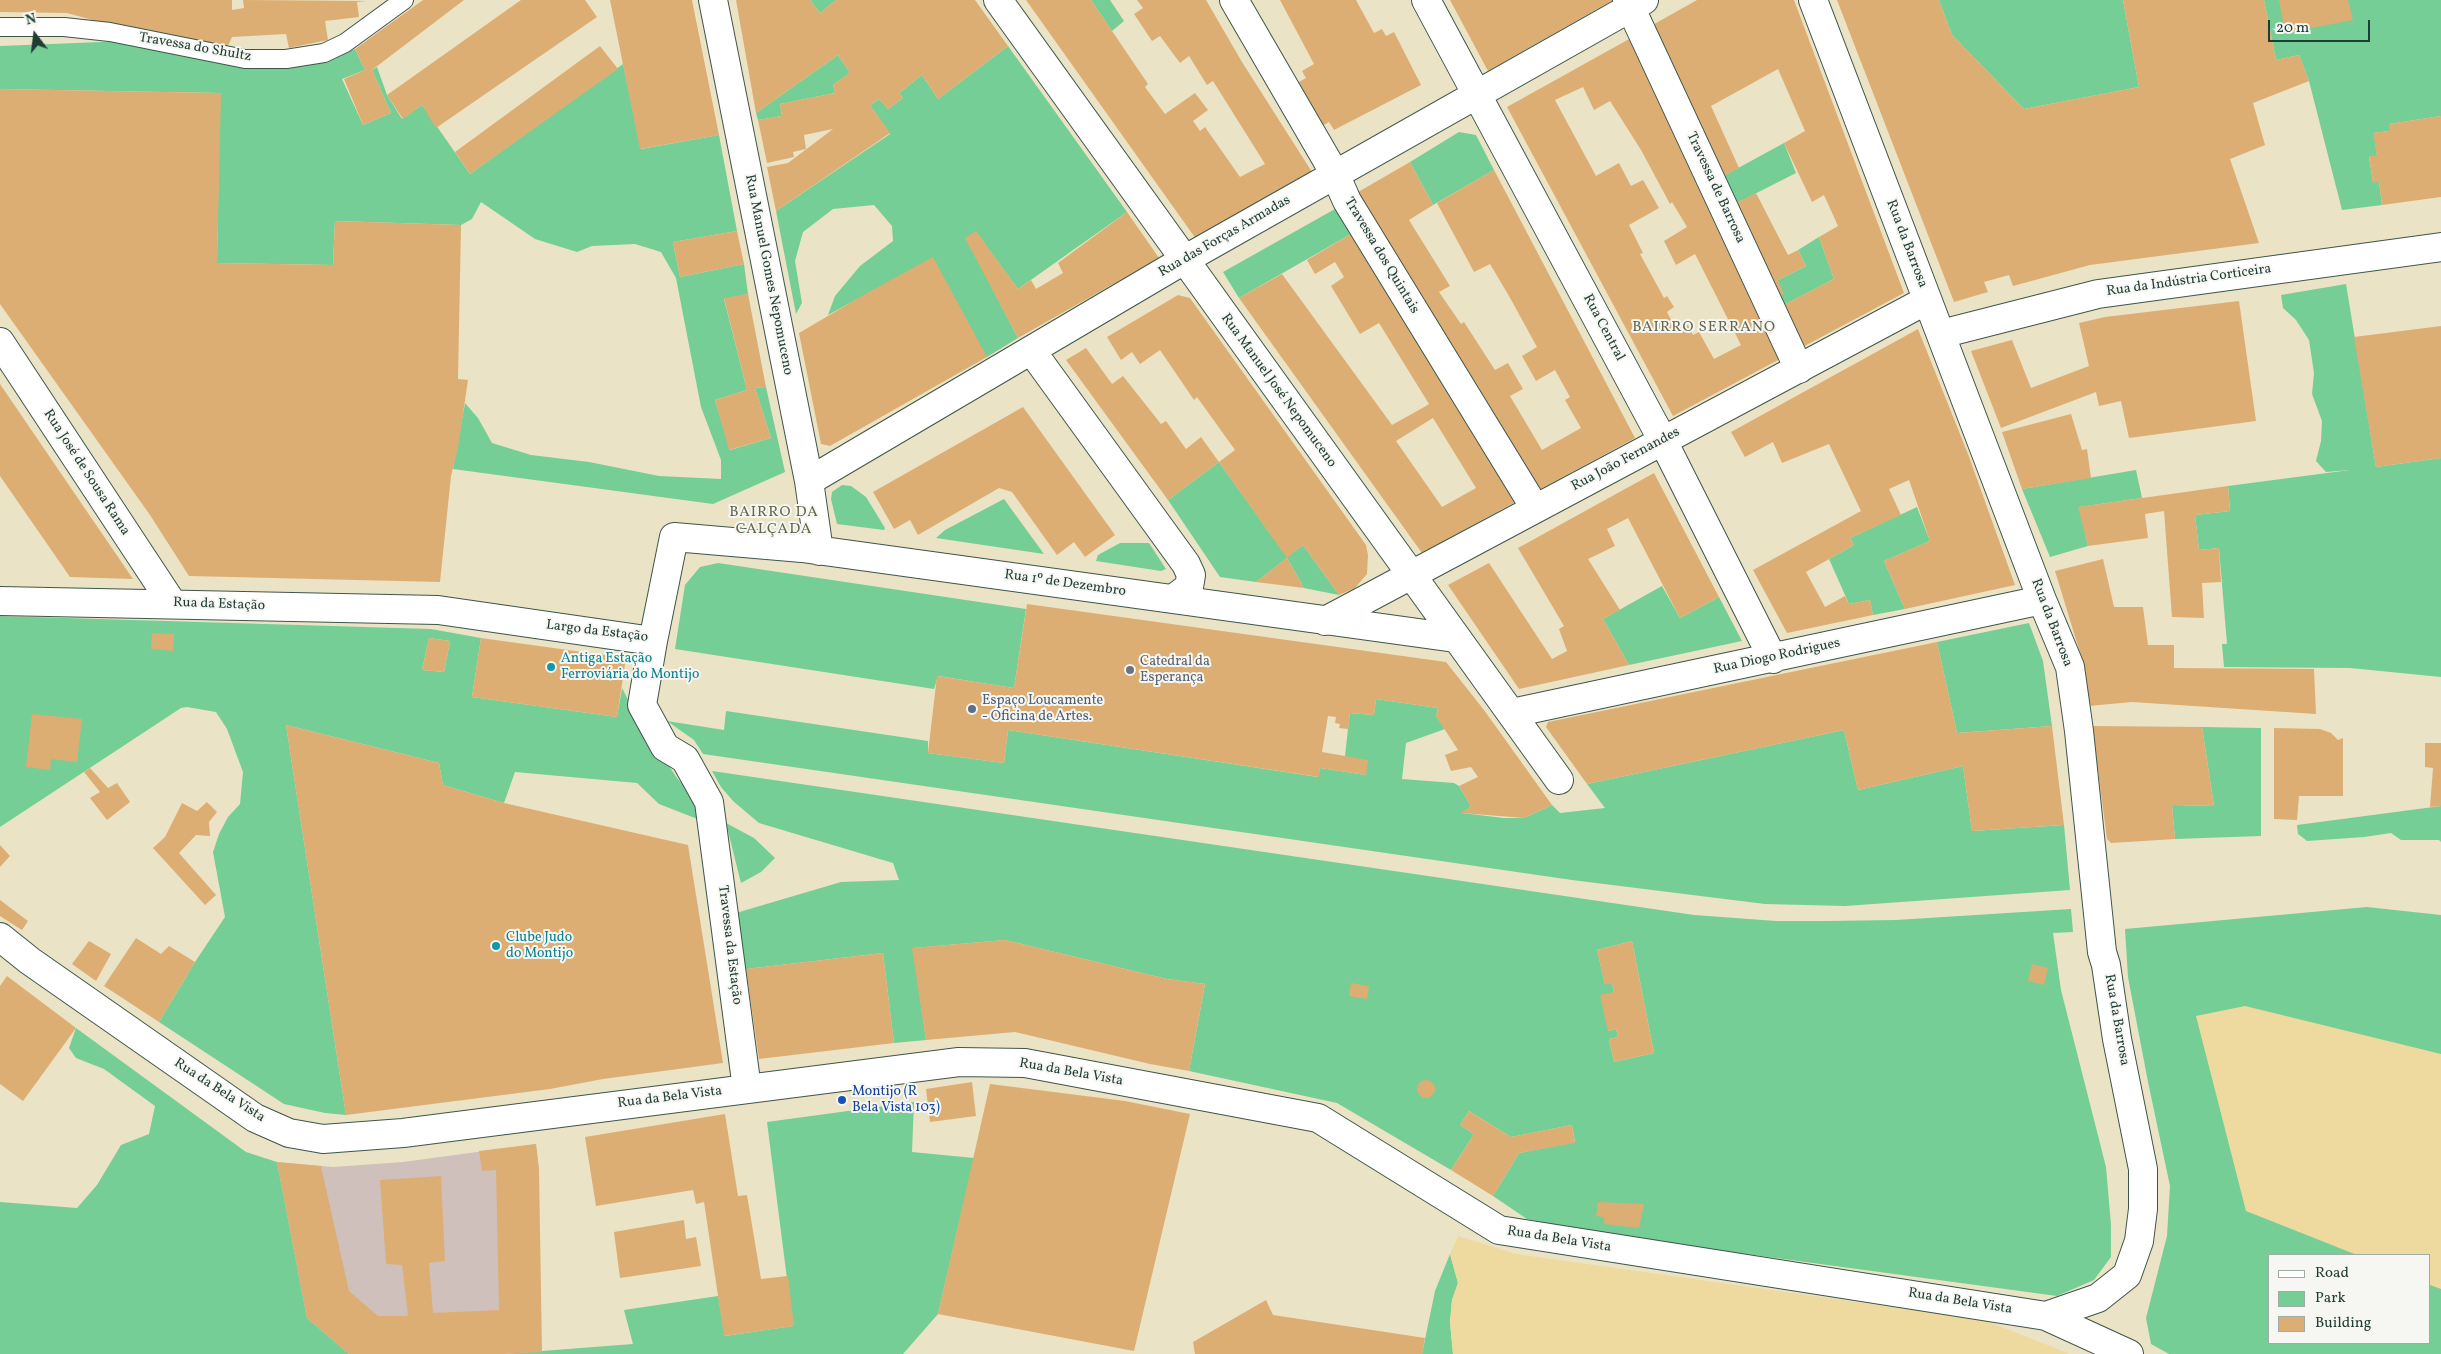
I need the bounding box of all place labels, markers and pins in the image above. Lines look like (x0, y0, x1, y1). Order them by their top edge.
place label: Antiga Estação Ferroviária do Montijo (561, 651, 699, 684)
place label: Catedral da Esperança (1140, 654, 1210, 686)
marker: Antiga Estação Ferroviária do Montijo (545, 661, 557, 673)
marker: Catedral da Esperança (1124, 664, 1136, 676)
place label: Espaço Loucamente - Oficina de Artes. (982, 693, 1103, 726)
marker: Espaço Loucamente - Oficina de Artes. (966, 703, 978, 715)
place label: Clube Judo do Montijo (506, 930, 573, 962)
marker: Clube Judo do Montijo (490, 940, 502, 952)
place label: Montijo (R Bela Vista 103) (852, 1084, 940, 1116)
marker: Montijo (R Bela Vista 103) (836, 1094, 848, 1106)

